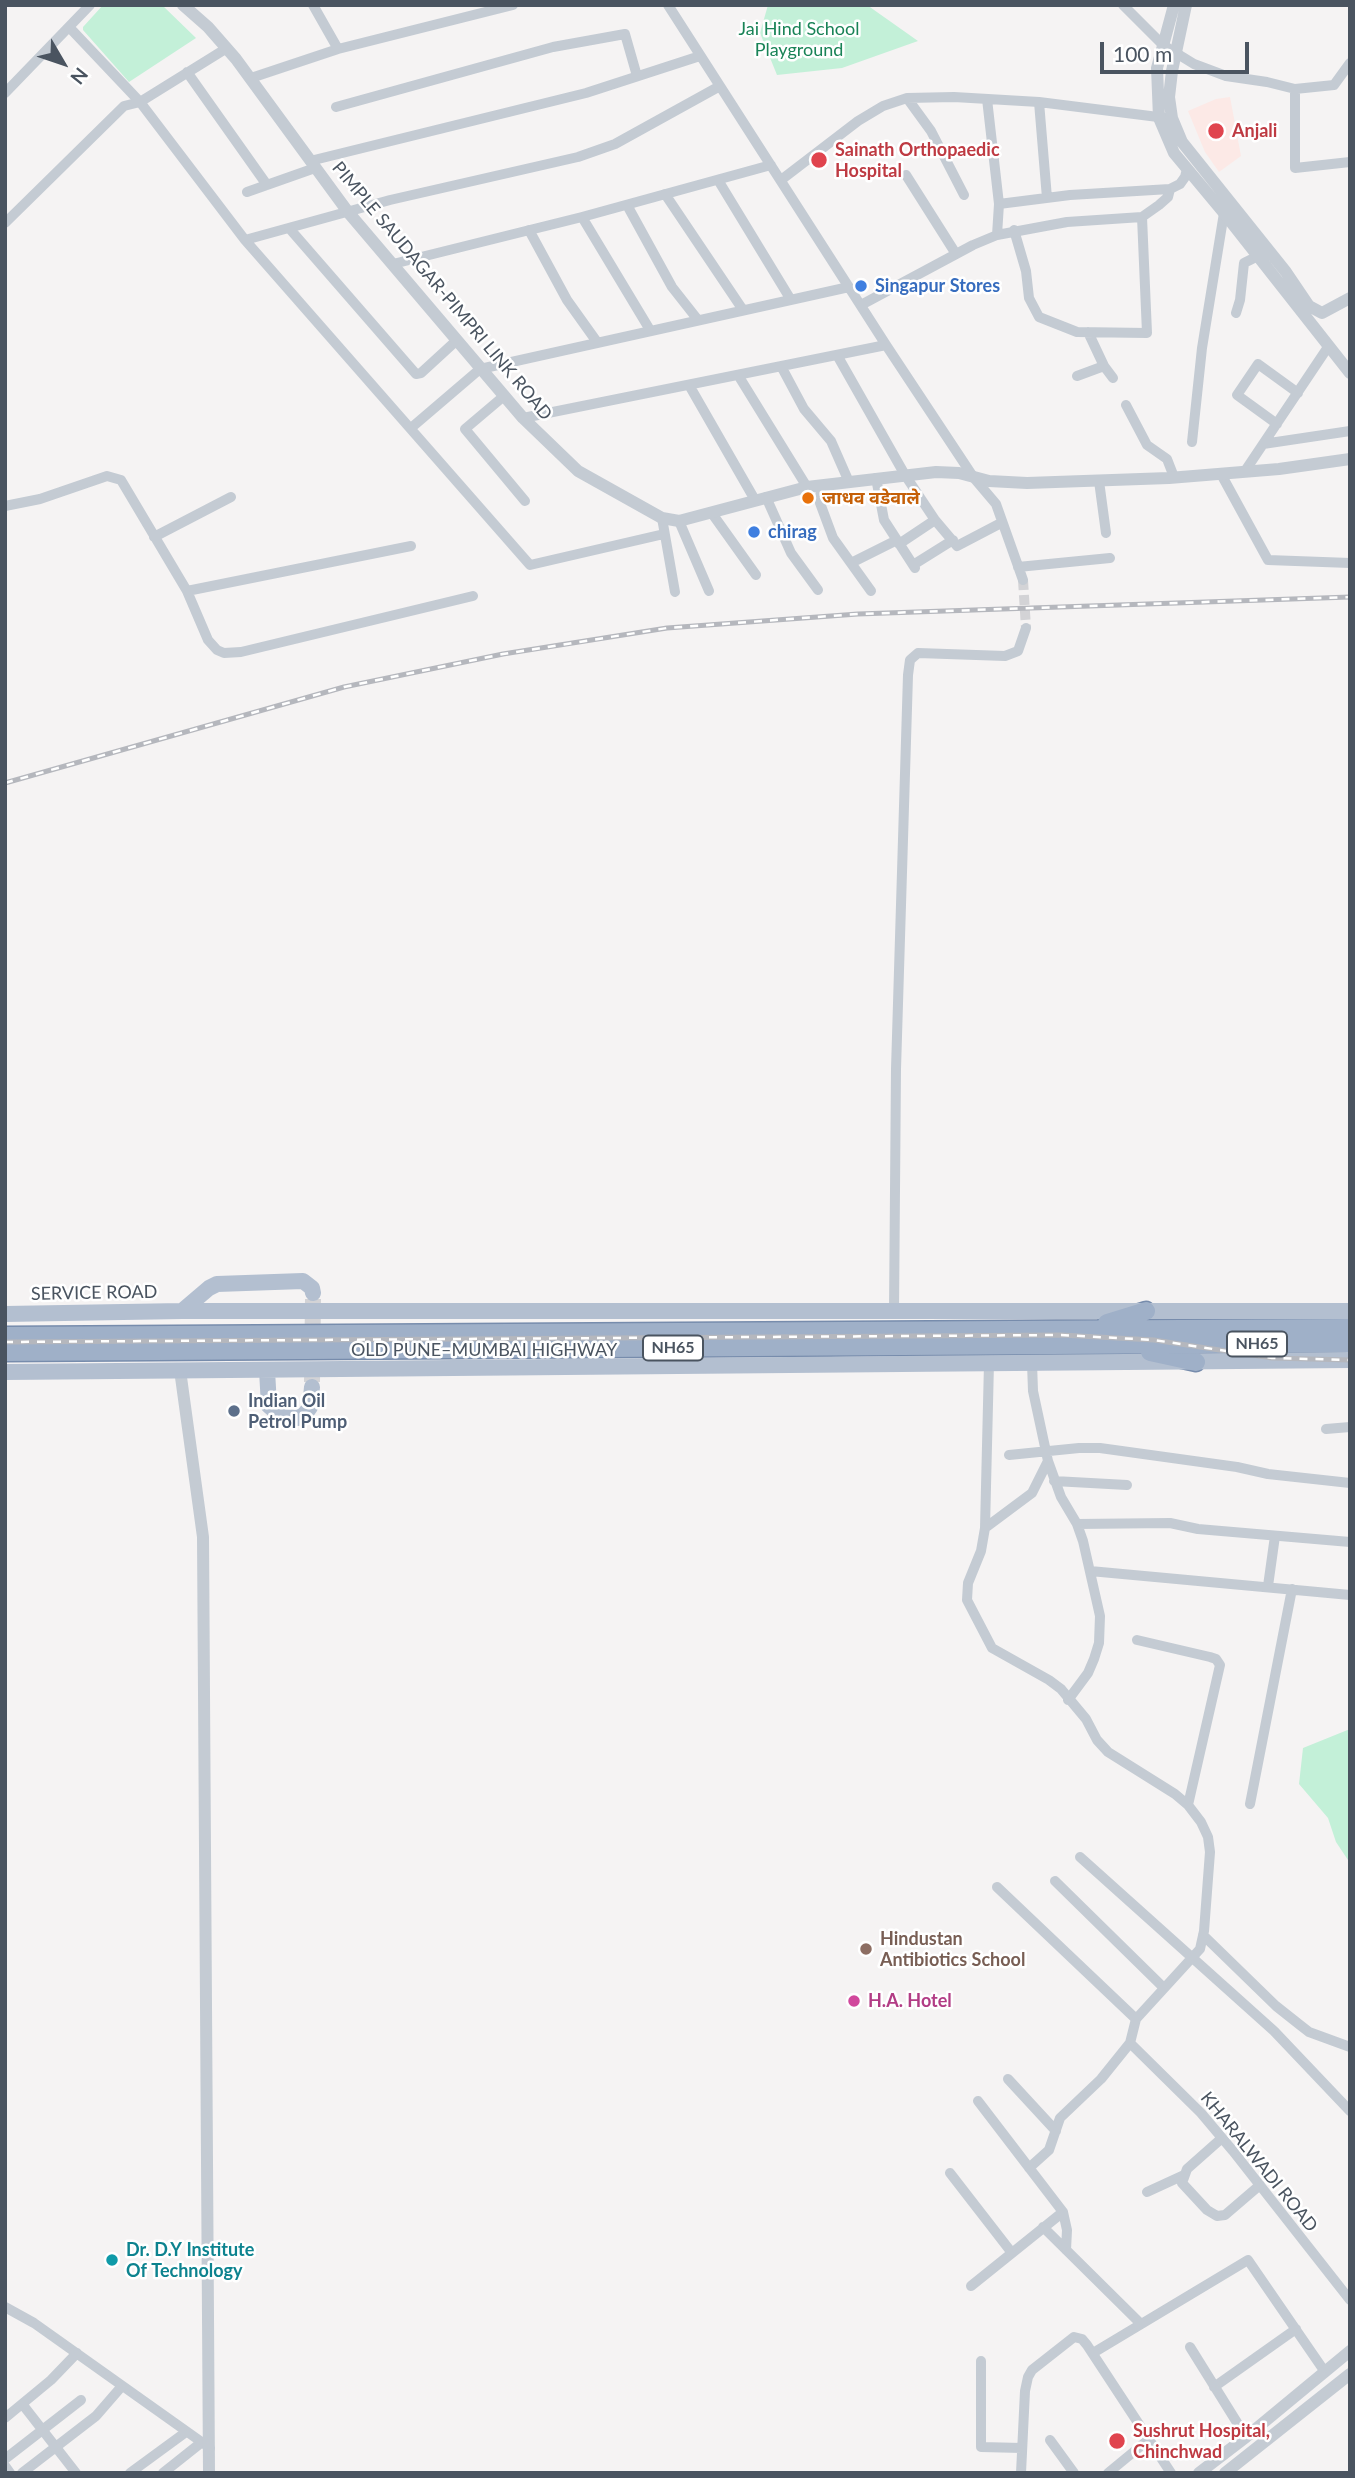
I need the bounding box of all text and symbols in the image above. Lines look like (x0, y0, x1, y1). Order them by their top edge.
park label: Jai Hind School Playground (739, 18, 859, 60)
north arrow (28, 28, 98, 98)
scale bar (1103, 28, 1252, 72)
text: 100 m (1113, 41, 1172, 66)
text: N (66, 64, 93, 89)
place label: Anjali (1232, 120, 1277, 142)
marker: Anjali (1206, 121, 1226, 141)
place label: Sainath Orthopaedic Hospital (835, 139, 1000, 182)
marker: Sainath Orthopaedic Hospital (809, 150, 829, 170)
street label: PIMPLE SAUDAGAR-PIMPRI LINK ROAD (327, 157, 557, 425)
place label: Singapur Stores (875, 275, 1000, 297)
marker: Singapur Stores (853, 278, 869, 294)
place label: जाधव वडेवाले (822, 487, 920, 509)
marker: जाधव वडेवाले (800, 490, 816, 506)
place label: chirag (768, 521, 817, 543)
marker: chirag (746, 524, 762, 540)
street label: SERVICE ROAD (31, 1281, 157, 1305)
road number: NH65 (1227, 1332, 1287, 1356)
road number: NH65 (643, 1336, 703, 1360)
street label: OLD PUNE–MUMBAI HIGHWAY (351, 1339, 617, 1361)
place label: Indian Oil Petrol Pump (248, 1390, 347, 1432)
marker: Indian Oil Petrol Pump (226, 1403, 242, 1419)
place label: Hindustan Antibiotics School (880, 1928, 1025, 1970)
marker: Hindustan Antibiotics School (858, 1941, 874, 1957)
place label: H.A. Hotel (868, 1990, 952, 2012)
marker: H.A. Hotel (846, 1993, 862, 2009)
street label: KHARALWADI ROAD (1196, 2088, 1322, 2236)
place label: Dr. D.Y Institute Of Technology (126, 2239, 254, 2282)
marker: Dr. D.Y Institute Of Technology (104, 2252, 120, 2268)
place label: Sushrut Hospital, Chinchwad (1133, 2420, 1270, 2462)
marker: Sushrut Hospital, Chinchwad (1107, 2431, 1127, 2451)

